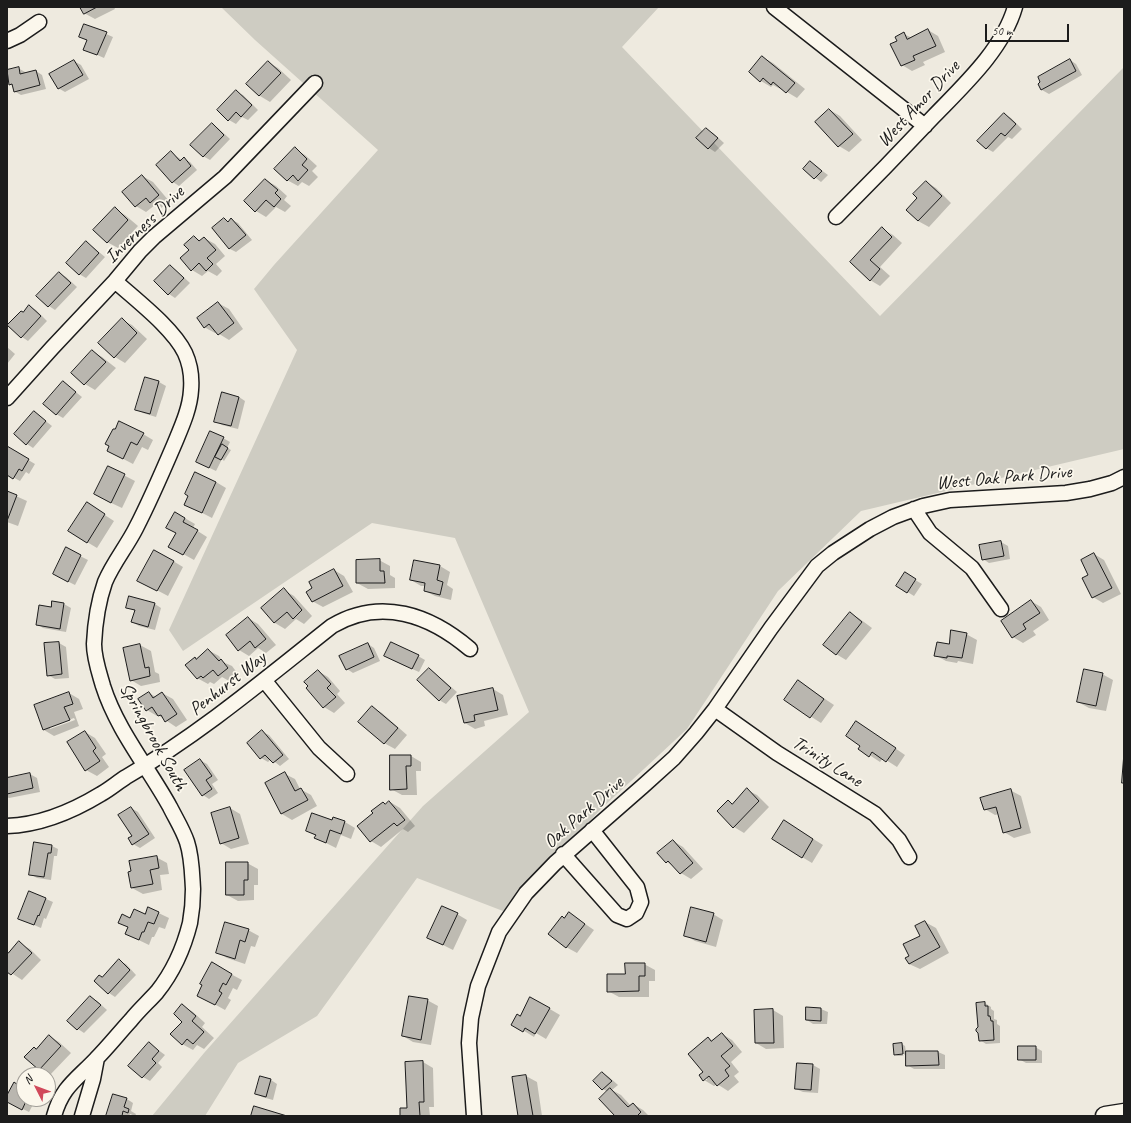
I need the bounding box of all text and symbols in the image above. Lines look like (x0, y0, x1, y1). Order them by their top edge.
scale bar (987, 16, 1071, 42)
text: 50 m (992, 23, 1012, 39)
street label: West Amor Drive (873, 56, 965, 152)
street label: Inverness Drive (101, 181, 189, 269)
street label: West Oak Park Drive (936, 461, 1072, 495)
street label: Penhurst Way (185, 647, 271, 721)
street label: Springbrook South (114, 679, 192, 795)
street label: Trinity Lane (788, 732, 866, 792)
street label: Oak Park Drive (539, 772, 629, 854)
north arrow (16, 1067, 56, 1107)
text: N (20, 1072, 35, 1087)

